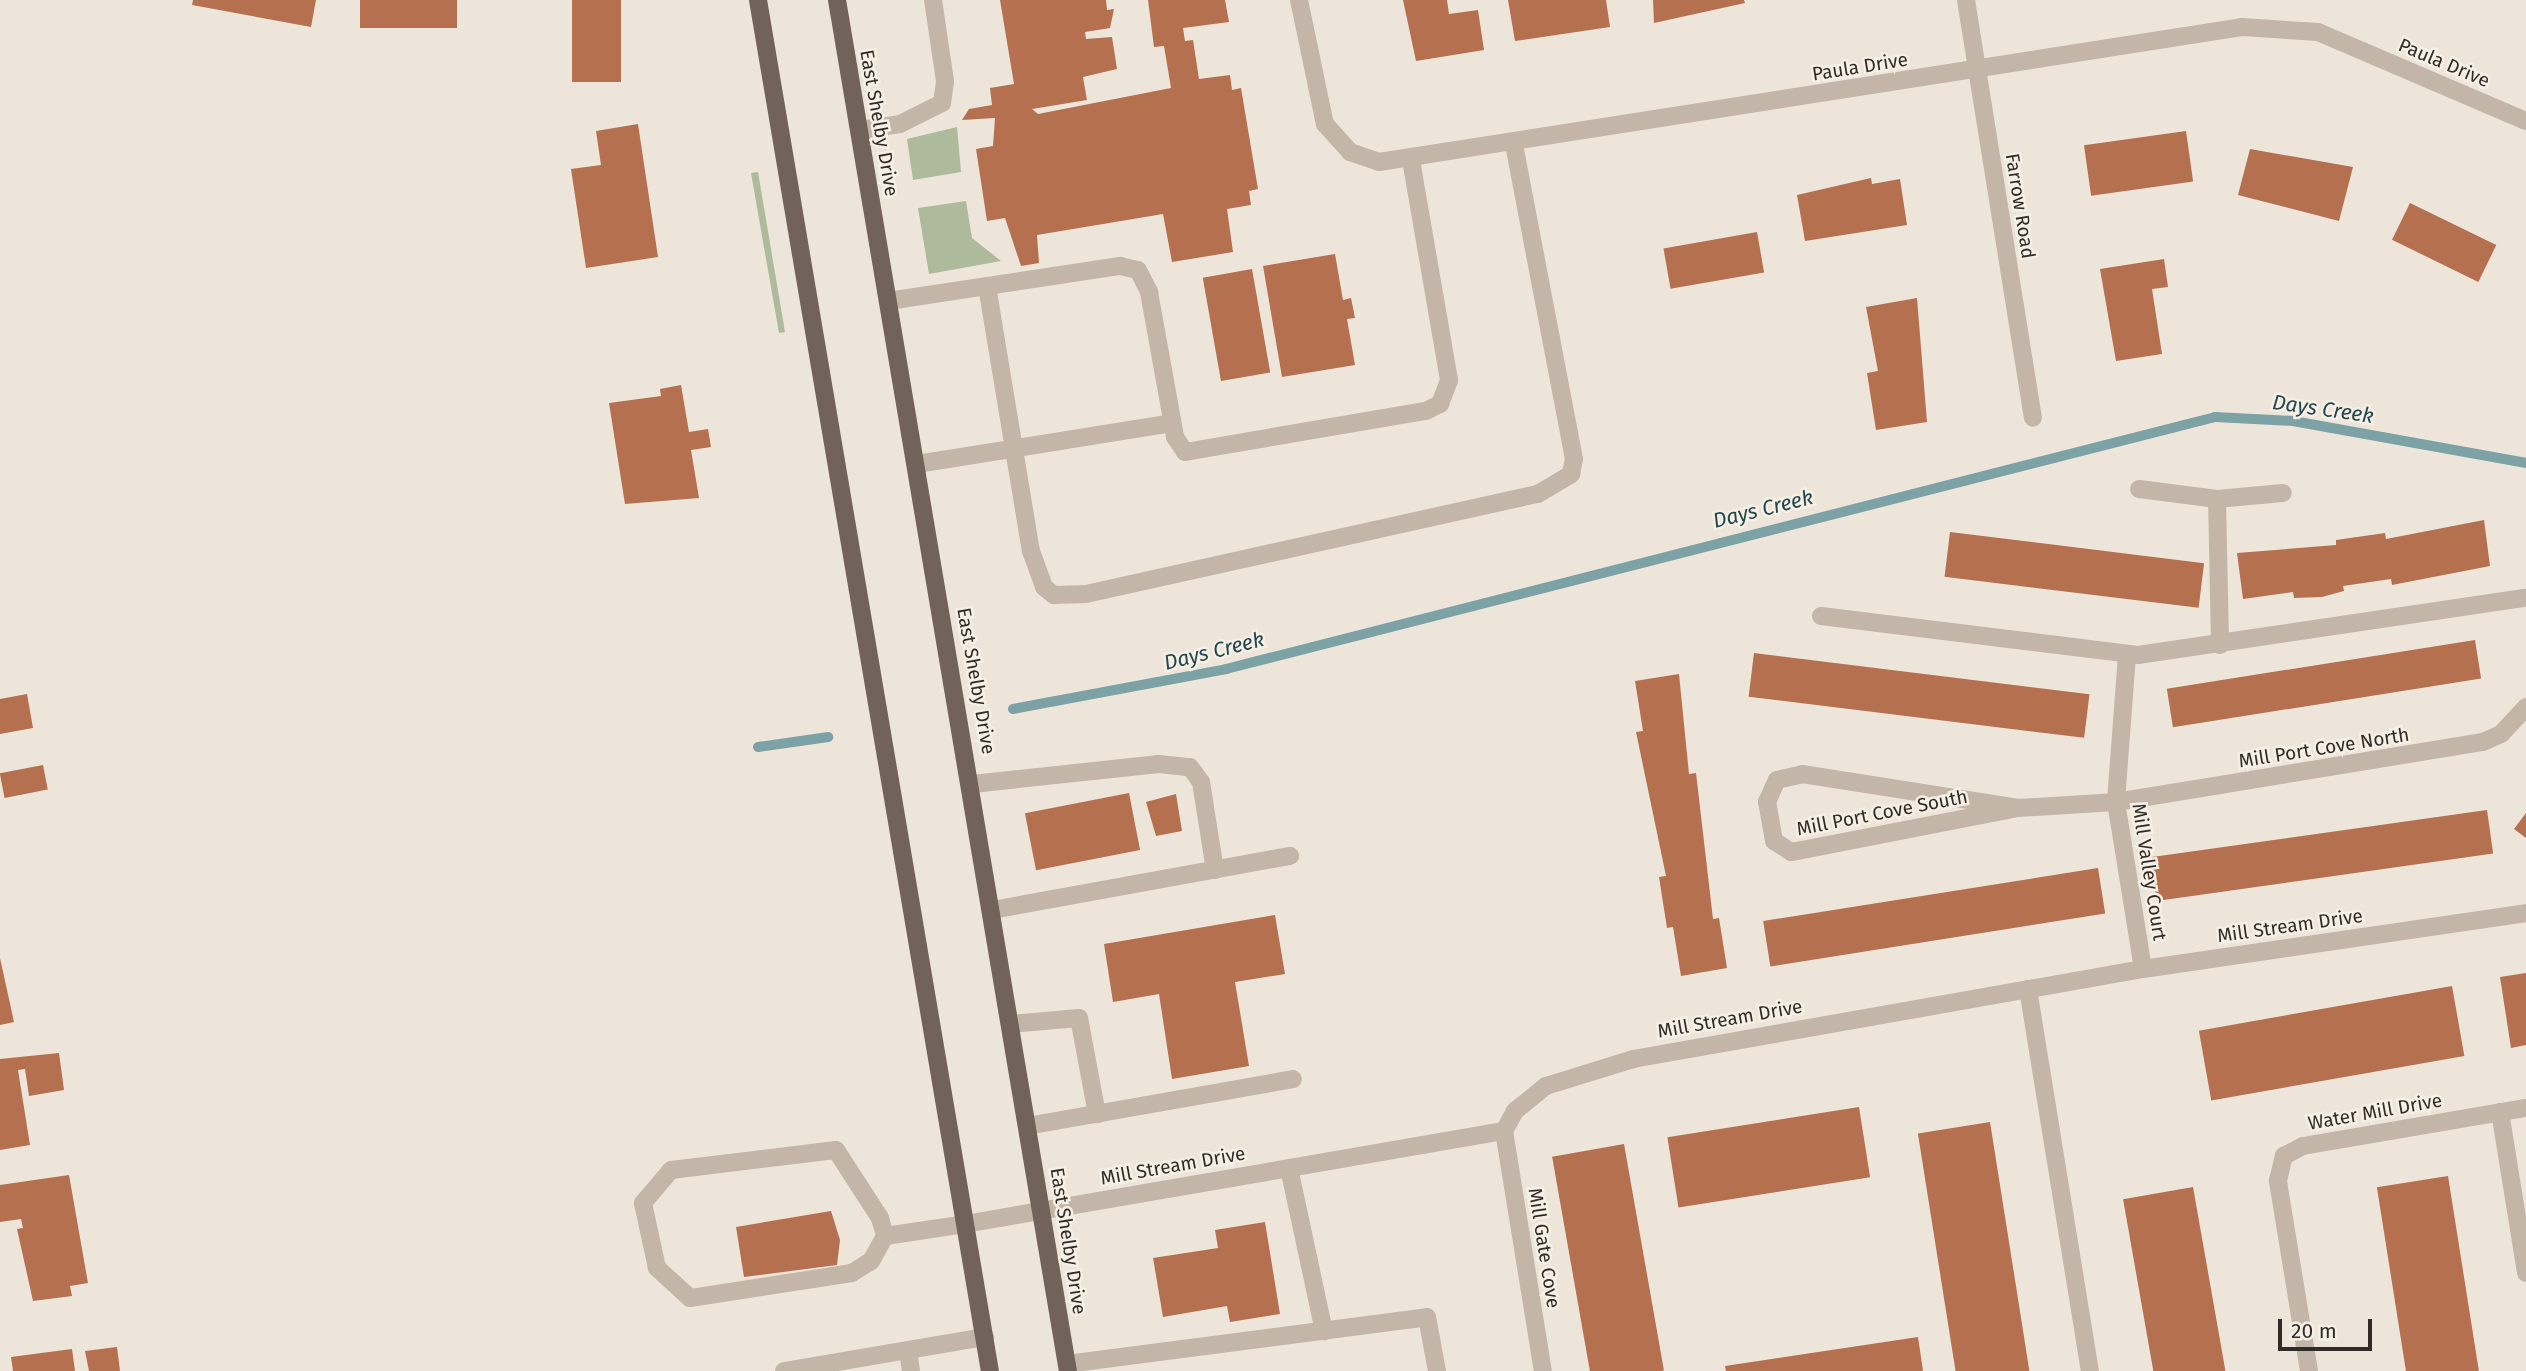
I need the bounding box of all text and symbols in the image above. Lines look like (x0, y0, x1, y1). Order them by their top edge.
street label: Paula Drive (2395, 34, 2493, 92)
street label: East Shelby Drive (855, 48, 903, 198)
street label: Paula Drive (1810, 48, 1910, 86)
street label: Farrow Road (2000, 152, 2040, 260)
water label: Days Creek (2271, 389, 2375, 429)
water label: Days Creek (1710, 484, 1816, 534)
street label: East Shelby Drive (952, 606, 1000, 756)
water label: Days Creek (1161, 626, 1267, 676)
street label: Mill Port Cove North (2237, 723, 2411, 773)
street label: Mill Port Cove South (1795, 785, 1969, 841)
street label: Mill Valley Court (2127, 802, 2171, 942)
street label: Mill Stream Drive (2216, 905, 2364, 947)
street label: Mill Stream Drive (1656, 995, 1804, 1043)
street label: Water Mill Drive (2306, 1089, 2444, 1135)
street label: Mill Stream Drive (1099, 1142, 1247, 1190)
street label: East Shelby Drive (1045, 1166, 1091, 1316)
street label: Mill Gate Cove (1523, 1186, 1565, 1310)
scale bar (2281, 1304, 2376, 1348)
text: 20 m (2291, 1318, 2337, 1344)

